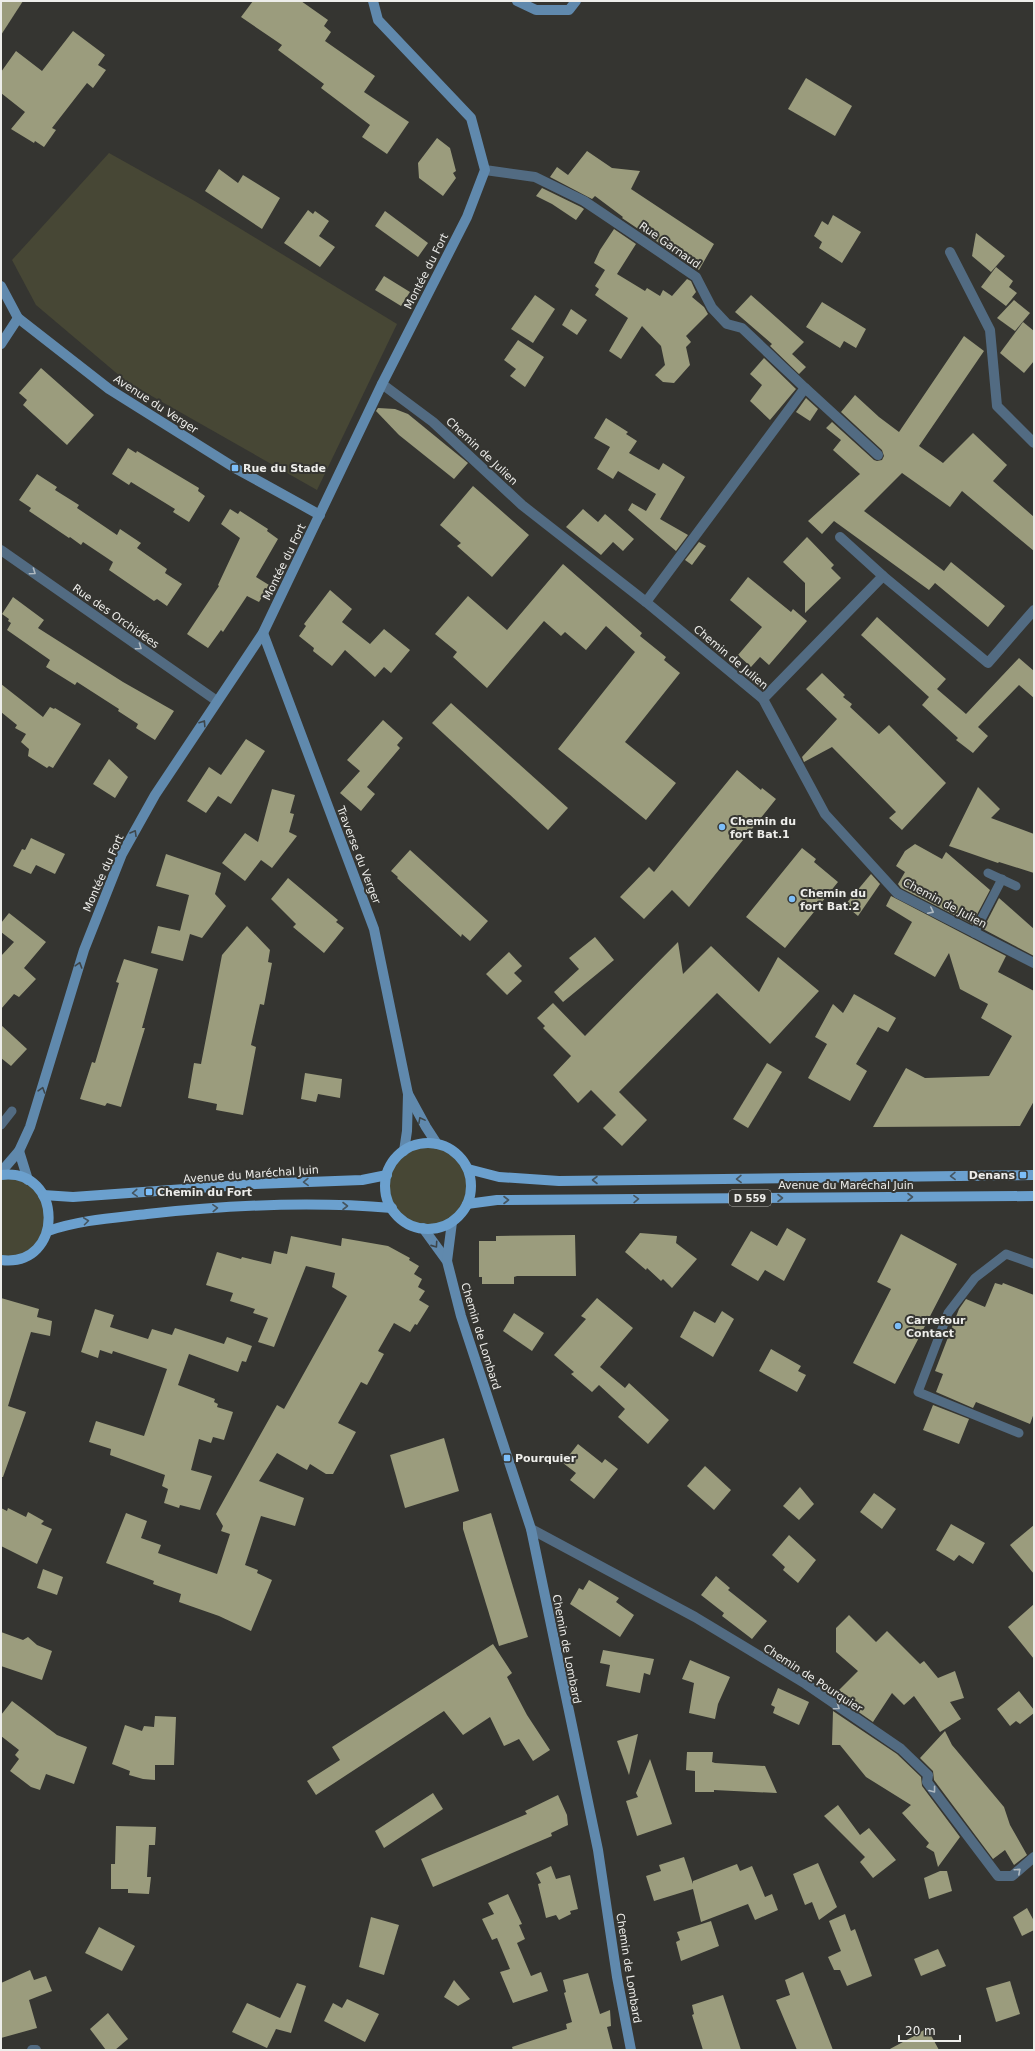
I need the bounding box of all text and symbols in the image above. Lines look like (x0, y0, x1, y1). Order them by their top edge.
street label: Rue Garnaud (637, 220, 703, 271)
street label: Montée du Fort (402, 230, 451, 311)
street label: Avenue du Verger (111, 372, 201, 437)
street label: Chemin de Julien (443, 415, 520, 488)
place label: Rue du Stade (243, 462, 326, 475)
marker: Rue du Stade (230, 463, 240, 473)
street label: Montée du Fort (260, 521, 309, 603)
one-way arrow (29, 567, 36, 575)
street label: Rue des Orchidées (70, 582, 162, 651)
street label: Chemin de Julien (691, 623, 770, 692)
one-way arrow (135, 642, 142, 649)
one-way arrow (198, 720, 205, 727)
street label: Traverse du Verger (334, 804, 383, 906)
place label: Chemin du fort Bat.1 (730, 815, 796, 841)
marker: Chemin du fort Bat.1 (717, 822, 727, 832)
one-way arrow (130, 830, 137, 837)
street label: Montée du Fort (81, 832, 127, 914)
street label: Chemin de Julien (901, 876, 989, 931)
place label: Chemin du fort Bat.2 (800, 887, 866, 913)
marker: Chemin du fort Bat.2 (787, 894, 797, 904)
one-way arrow (927, 906, 935, 914)
one-way arrow (74, 962, 83, 969)
one-way arrow (37, 1087, 46, 1094)
one-way arrow (419, 1117, 426, 1124)
street label: Avenue du Maréchal Juin (183, 1163, 319, 1186)
place label: Denans (969, 1169, 1015, 1182)
marker: Denans (1018, 1170, 1028, 1180)
one-way arrow (950, 1172, 956, 1180)
one-way arrow (736, 1175, 742, 1183)
one-way arrow (592, 1176, 598, 1184)
one-way arrow (303, 1178, 309, 1186)
street label: Avenue du Maréchal Juin (778, 1179, 914, 1192)
place label: Chemin du Fort (157, 1186, 252, 1199)
marker: Chemin du Fort (144, 1187, 154, 1197)
one-way arrow (132, 1189, 138, 1198)
road number: D 559 (729, 1190, 771, 1206)
one-way arrow (907, 1193, 913, 1201)
one-way arrow (777, 1194, 783, 1202)
one-way arrow (633, 1195, 639, 1203)
one-way arrow (503, 1196, 509, 1204)
one-way arrow (342, 1202, 348, 1210)
one-way arrow (212, 1204, 218, 1213)
one-way arrow (83, 1217, 89, 1226)
one-way arrow (430, 1241, 438, 1248)
street label: Chemin de Lombard (458, 1281, 503, 1391)
place label: Carrefour Contact (906, 1314, 966, 1340)
marker: Carrefour Contact (893, 1321, 903, 1331)
place label: Pourquier (515, 1452, 577, 1465)
marker: Pourquier (502, 1453, 512, 1463)
street label: Chemin de Lombard (550, 1593, 584, 1705)
street label: Chemin de Pourquier (761, 1642, 865, 1716)
one-way arrow (833, 1702, 840, 1709)
one-way arrow (928, 1785, 935, 1792)
one-way arrow (1013, 1868, 1021, 1876)
street label: Chemin de Lombard (613, 1912, 644, 2024)
scale bar (899, 2017, 960, 2043)
text: 20 m (905, 2024, 936, 2038)

